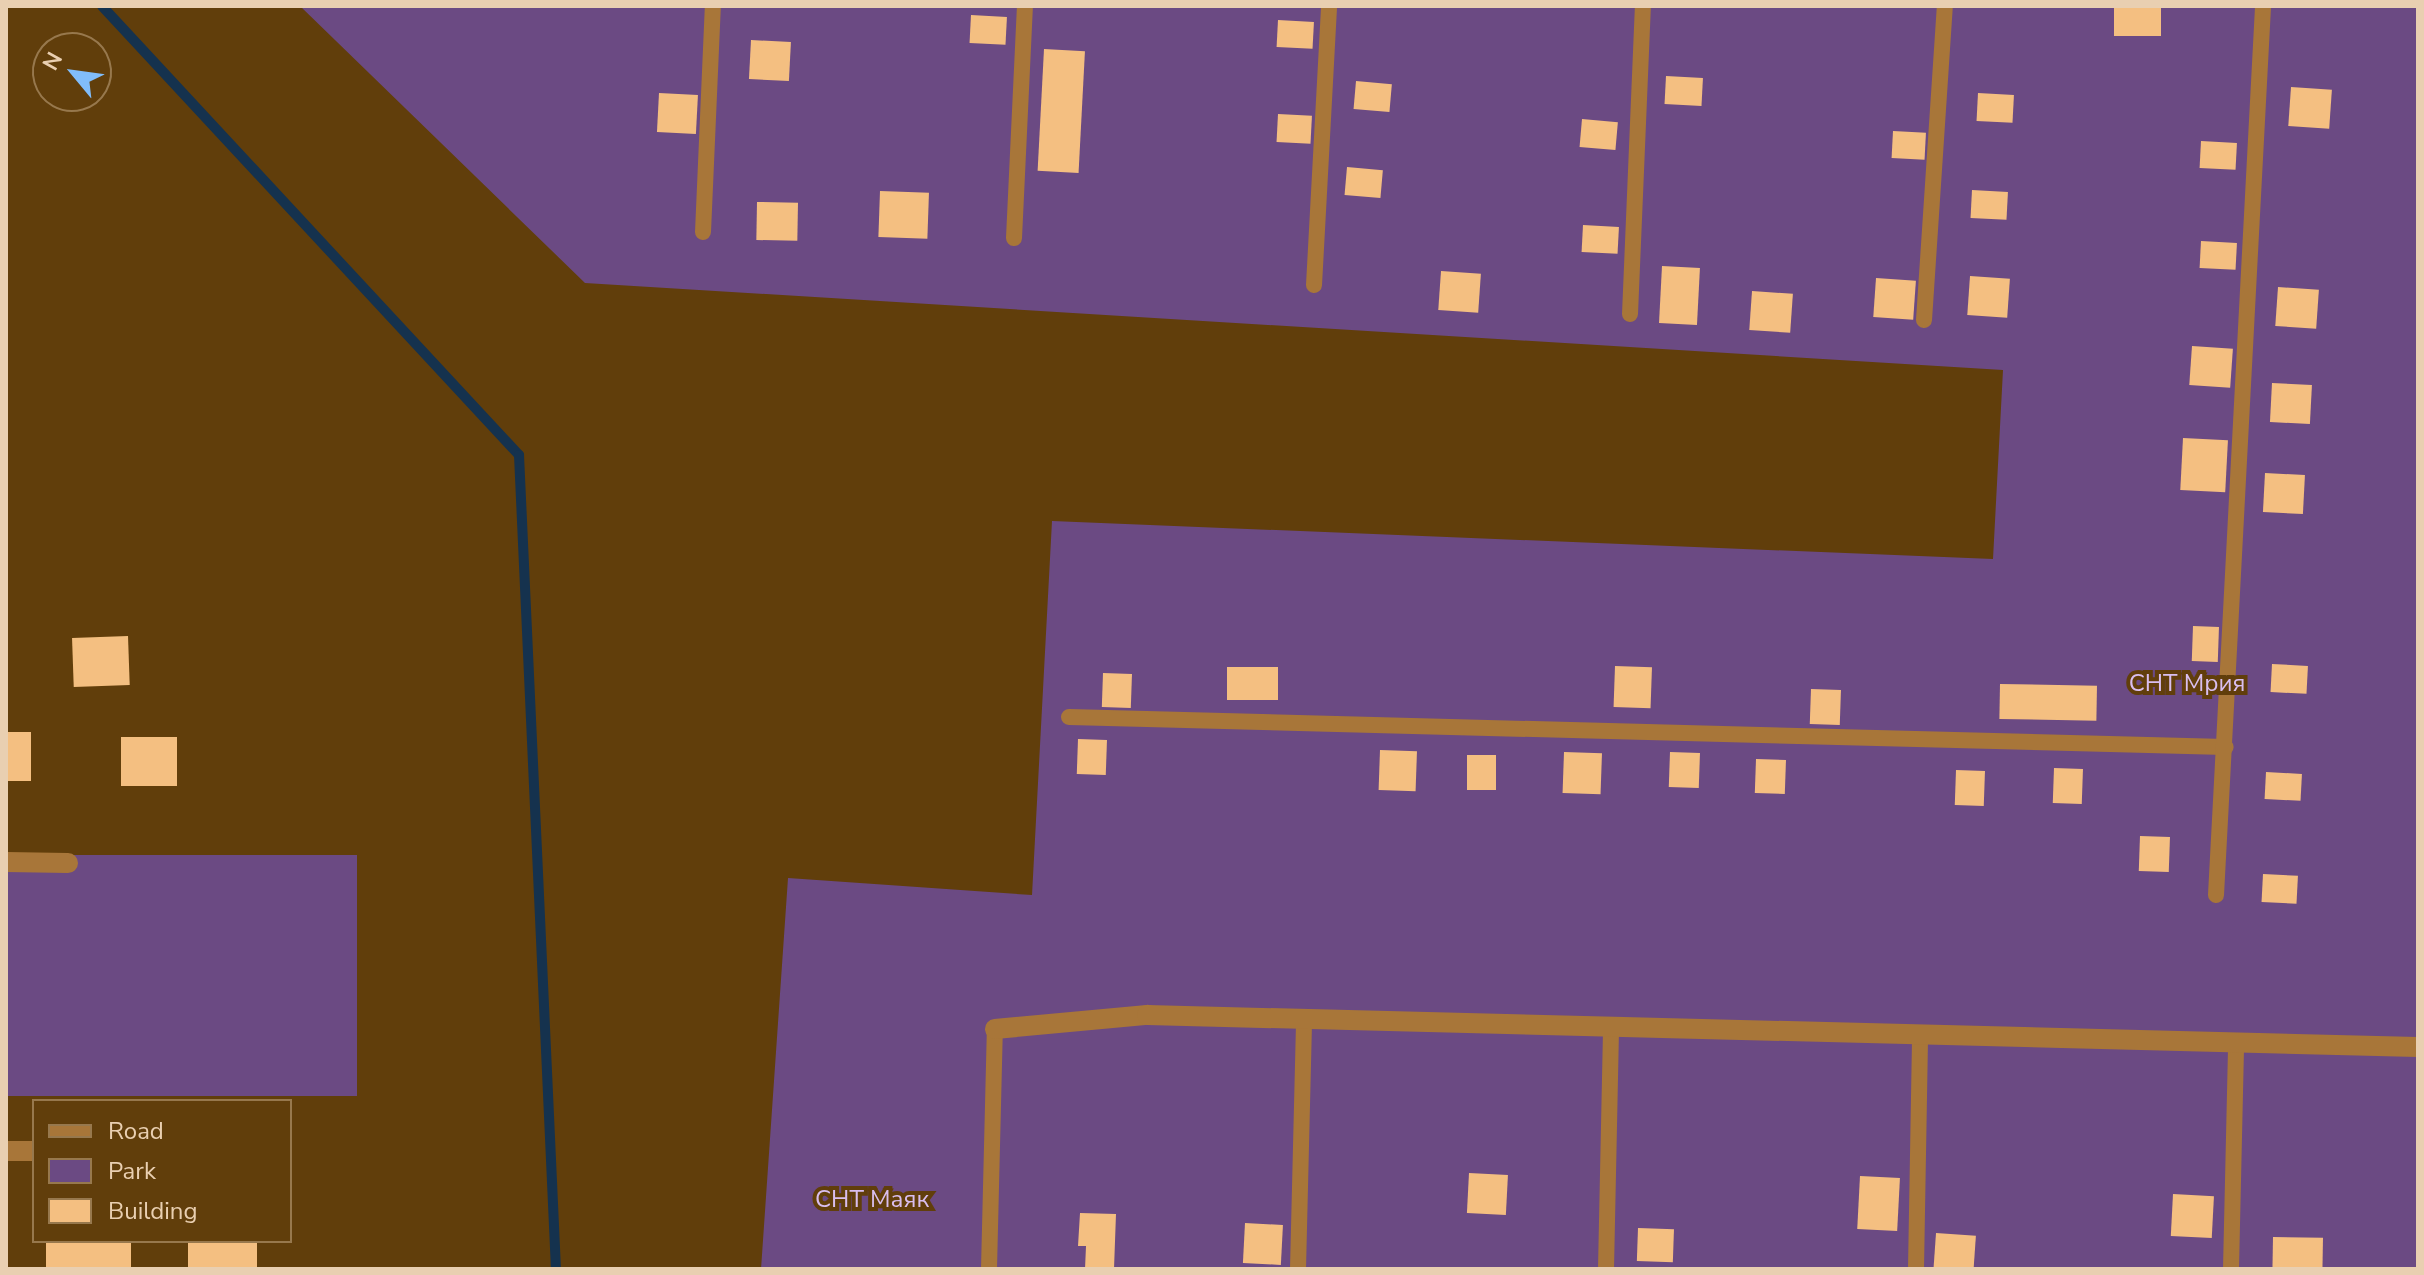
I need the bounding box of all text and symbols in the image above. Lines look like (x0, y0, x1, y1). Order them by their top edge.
north arrow (32, 32, 112, 112)
text: N (36, 47, 70, 76)
park label: СНТ Мрия (2129, 670, 2245, 698)
legend (32, 1099, 292, 1243)
text: Road (108, 1115, 164, 1147)
text: Park (108, 1155, 156, 1187)
park label: СНТ Маяк (815, 1186, 929, 1214)
text: Building (108, 1195, 198, 1227)

